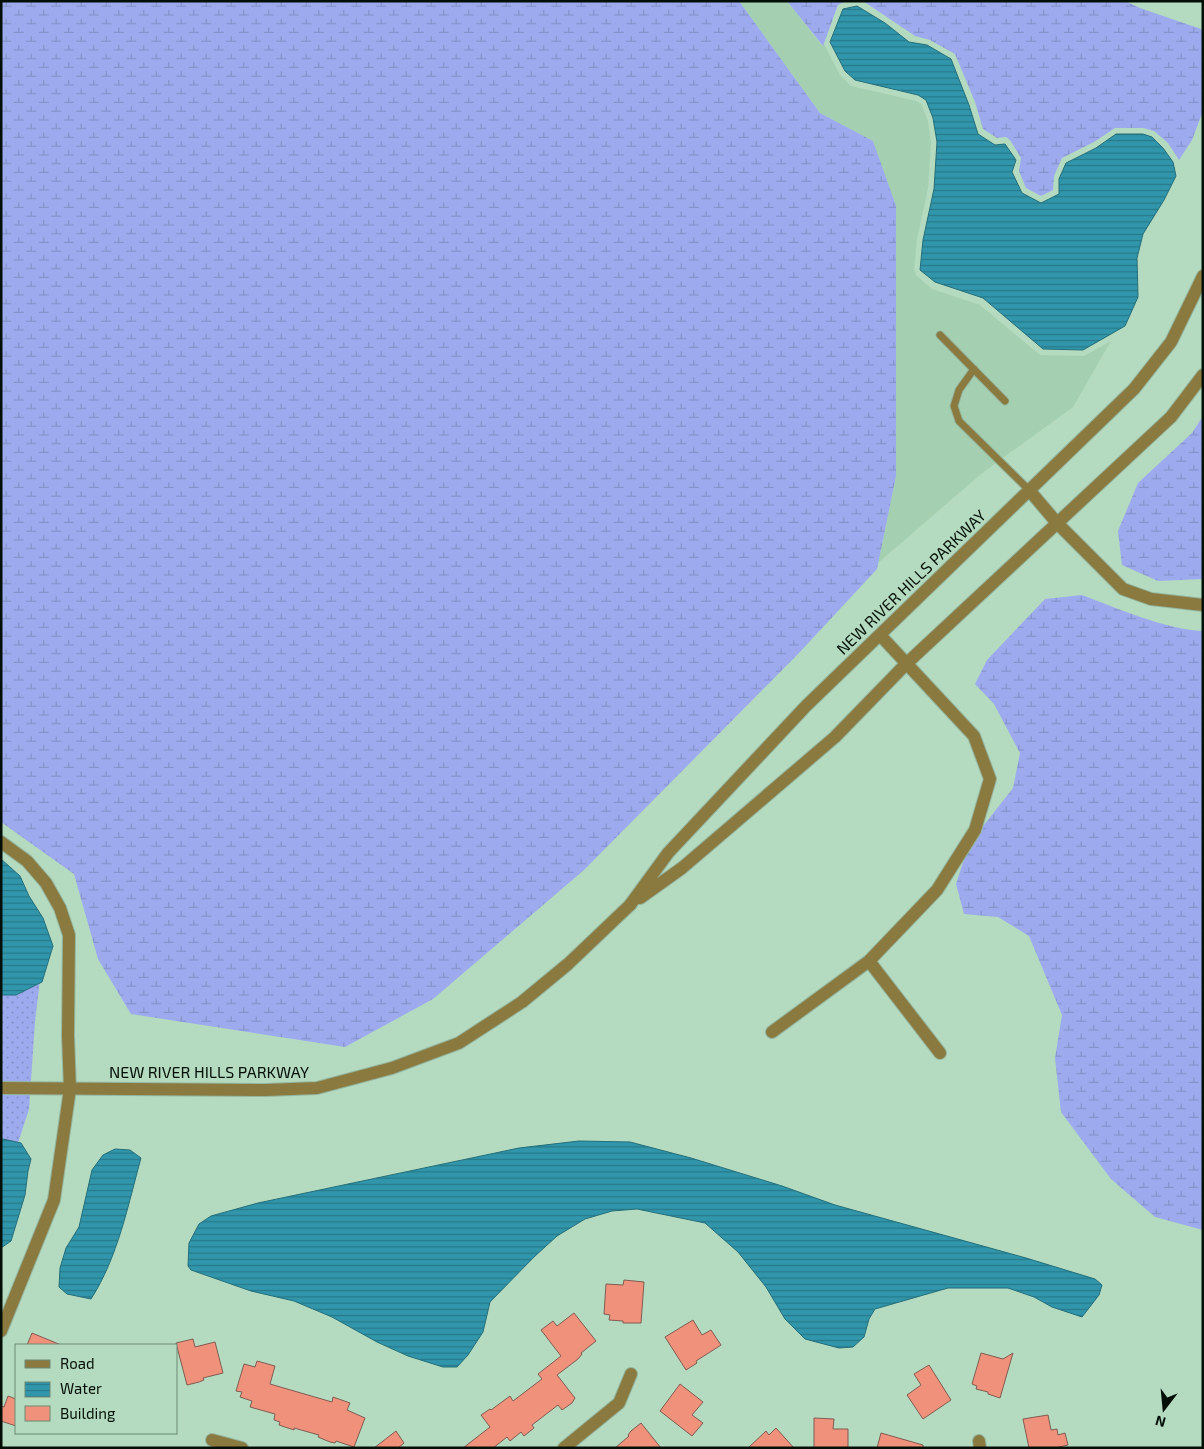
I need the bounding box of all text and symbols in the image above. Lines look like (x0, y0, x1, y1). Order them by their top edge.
street label: NEW RIVER HILLS PARKWAY (832, 505, 989, 658)
street label: NEW RIVER HILLS PARKWAY (109, 1062, 309, 1081)
legend (15, 1344, 178, 1434)
text: Road (60, 1354, 95, 1372)
text: Water (60, 1379, 102, 1397)
north arrow (1139, 1384, 1189, 1434)
text: Building (60, 1404, 116, 1422)
text: N (1153, 1412, 1167, 1432)

